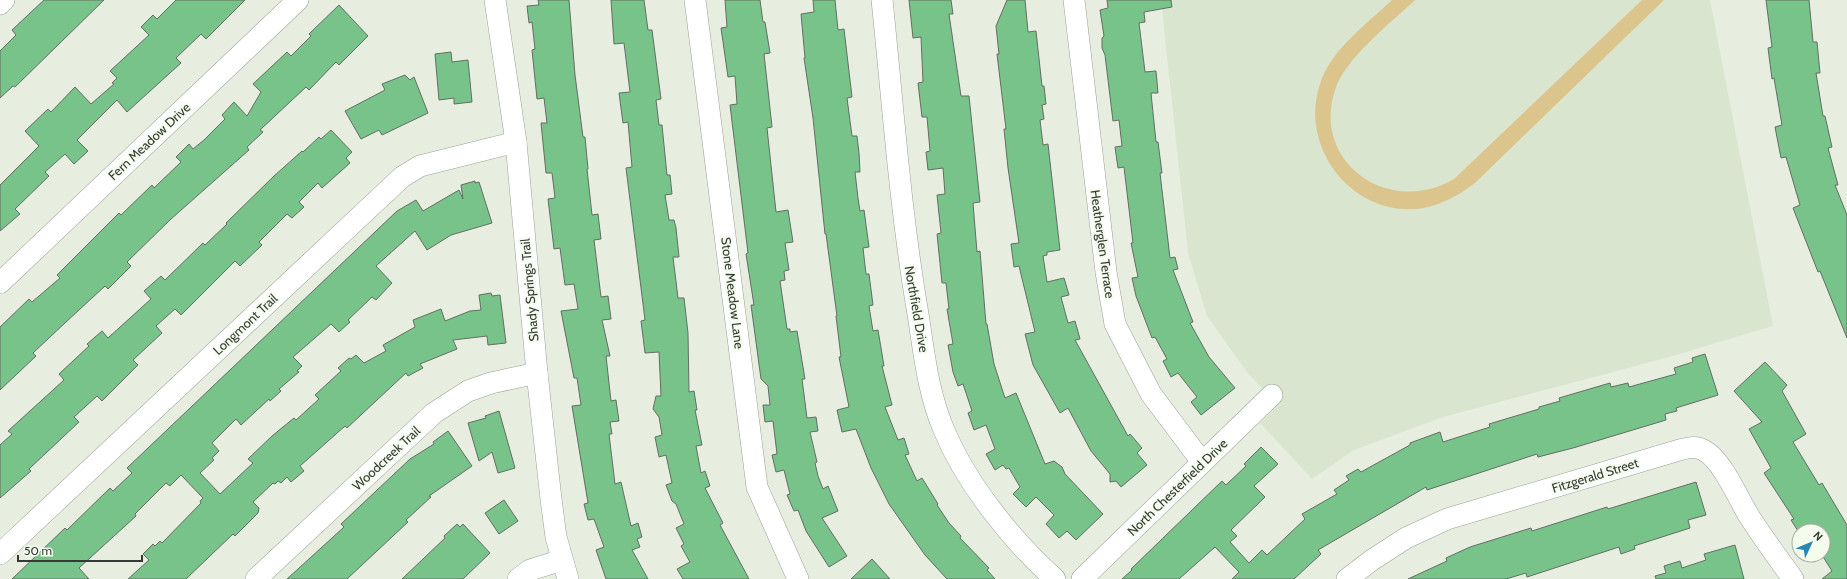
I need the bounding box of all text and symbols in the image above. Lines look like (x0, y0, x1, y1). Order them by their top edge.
street label: Fern Meadow Drive (105, 99, 194, 183)
street label: Heatherglen Terrace (1087, 189, 1119, 300)
street label: Stone Meadow Lane (718, 236, 748, 350)
street label: Shady Springs Trail (517, 238, 541, 342)
street label: Northfield Drive (902, 264, 933, 354)
street label: Longmont Trail (209, 290, 281, 358)
street label: Woodcreek Trail (349, 422, 423, 494)
street label: North Chesterfield Drive (1124, 435, 1231, 539)
street label: Fitzgerald Street (1550, 454, 1641, 496)
north arrow (1791, 523, 1831, 563)
text: N (1810, 528, 1826, 544)
scale bar (18, 537, 142, 563)
text: 50 m (24, 543, 52, 558)

